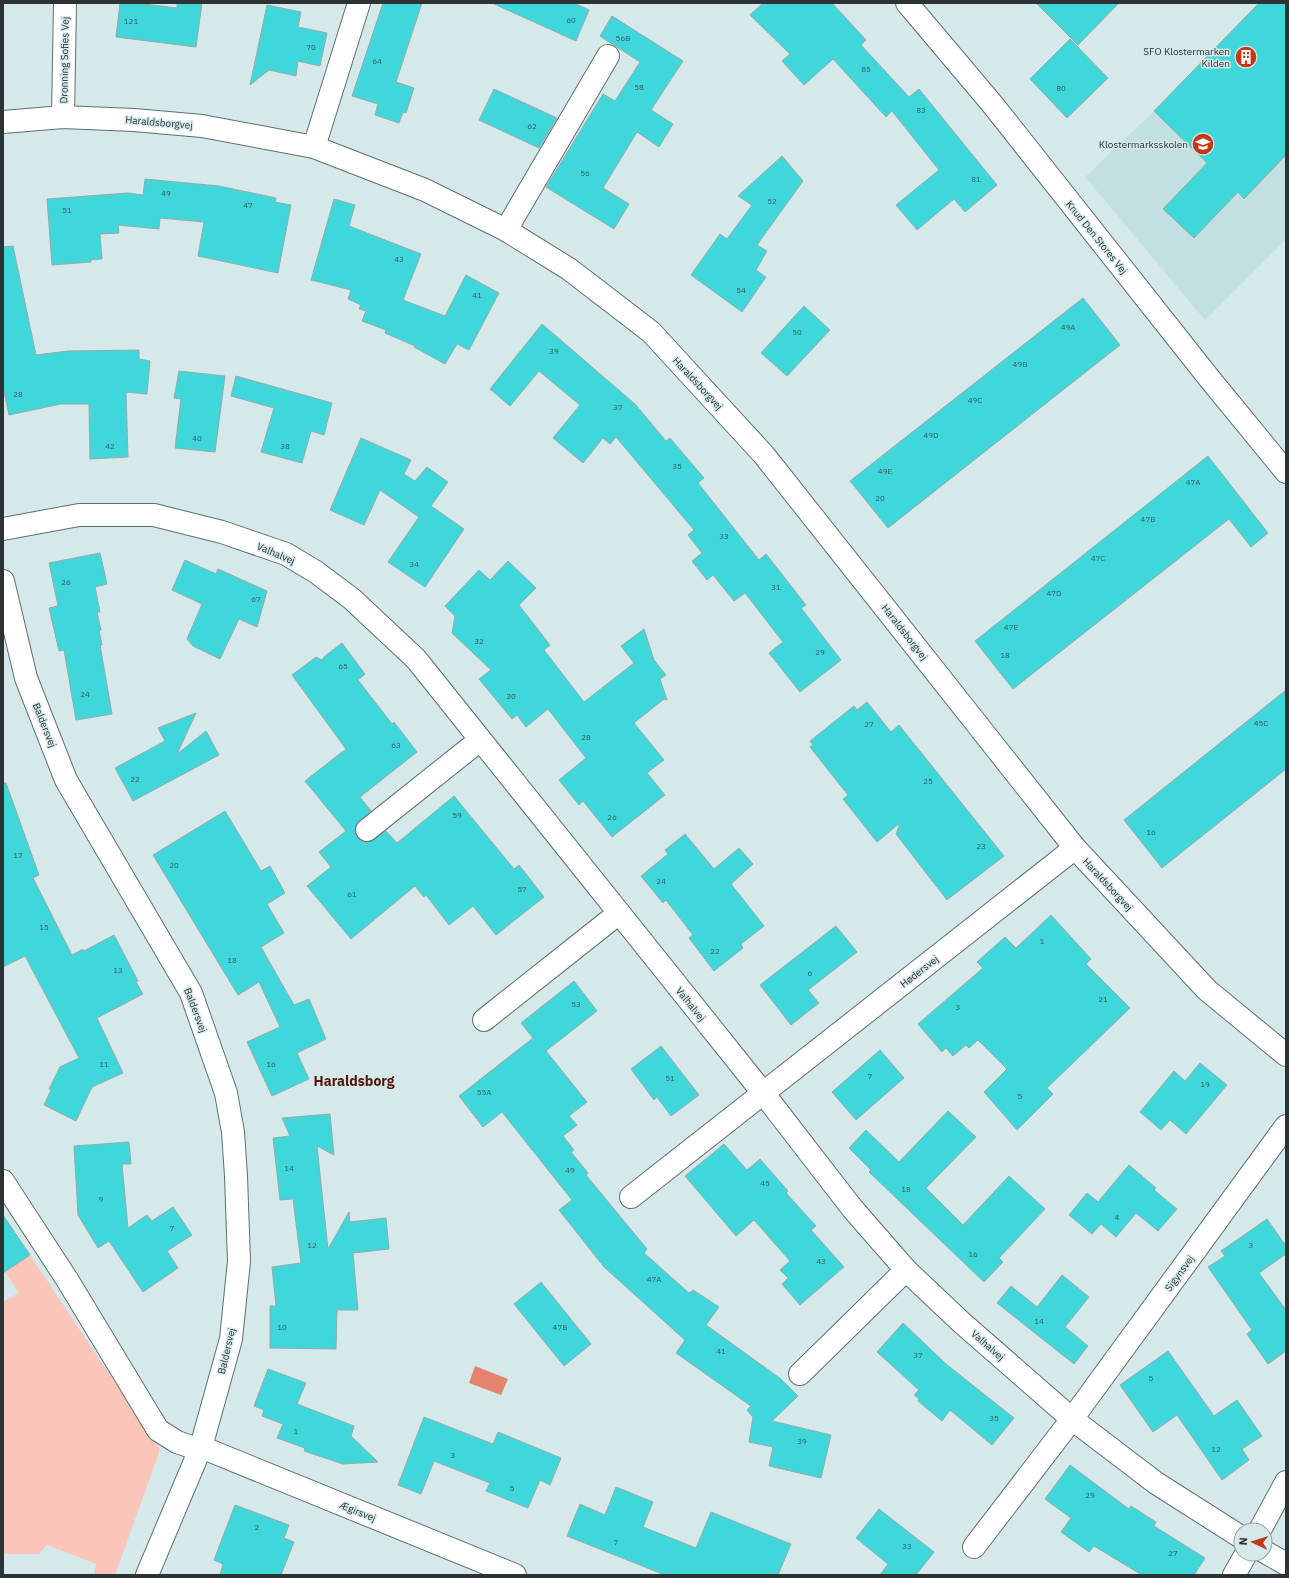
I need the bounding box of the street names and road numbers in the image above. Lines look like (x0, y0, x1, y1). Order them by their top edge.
street label: Dronning Sofies Vej (57, 17, 72, 103)
street label: Haraldsborgvej (125, 113, 193, 132)
street label: Knud Den Stores Vej (1063, 198, 1130, 277)
street label: Haraldsborgvej (670, 354, 725, 413)
street label: Valhalvej (255, 540, 297, 567)
street label: Haraldsborgvej (879, 602, 931, 663)
street label: Baldersvej (30, 701, 59, 749)
street label: Haraldsborgvej (1080, 855, 1135, 914)
street label: Hødersvej (897, 952, 941, 990)
street label: Valhalvej (673, 985, 708, 1024)
street label: Baldersvej (181, 986, 210, 1035)
street label: Sigynsvej (1162, 1253, 1197, 1294)
street label: Baldersvej (215, 1327, 238, 1376)
street label: Valhalvej (968, 1327, 1007, 1364)
street label: Ægirsvej (338, 1498, 378, 1525)

